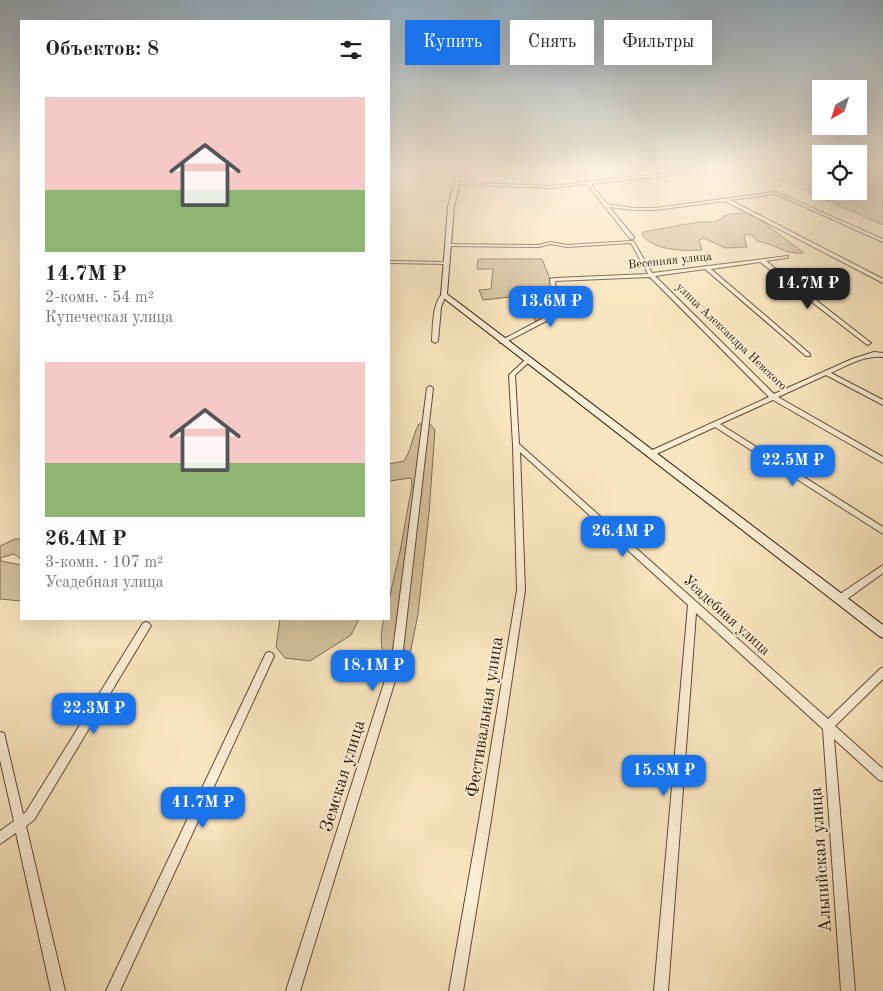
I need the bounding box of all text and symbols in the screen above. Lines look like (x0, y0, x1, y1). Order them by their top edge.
chip: Купить (405, 20, 500, 65)
chip: Снять (510, 20, 594, 65)
chip: Фильтры (604, 20, 712, 65)
icon: filters (337, 36, 365, 64)
text: Объектов: 8 (45, 39, 159, 60)
north arrow (812, 80, 868, 135)
map controls (812, 80, 867, 200)
icon: home (160, 130, 250, 220)
button: locate (812, 145, 867, 200)
street label: Весенняя улица (627, 251, 713, 271)
text: 14.7M ₽ (45, 264, 127, 285)
pin: 14.7M ₽ (762, 268, 854, 310)
text: 14.7M ₽ (777, 276, 839, 292)
street label: улица Александра Невского (673, 281, 789, 393)
pin: 13.6M ₽ (505, 286, 597, 328)
text: 2-комн. · 54 m² (45, 290, 154, 306)
text: 13.6M ₽ (520, 294, 582, 310)
text: Купеческая улица (45, 310, 173, 326)
icon: home (160, 395, 250, 485)
pin: 22.5M ₽ (747, 444, 839, 487)
text: 22.5M ₽ (762, 453, 824, 469)
pin: 26.4M ₽ (577, 516, 669, 558)
text: 26.4M ₽ (592, 524, 654, 540)
text: 26.4M ₽ (45, 529, 127, 550)
text: 3-комн. · 107 m² (45, 555, 163, 571)
street label: Усадебная улица (680, 573, 773, 659)
text: Усадебная улица (45, 575, 164, 591)
street label: Фестивальная улица (463, 635, 507, 799)
pin: 18.1M ₽ (327, 650, 419, 692)
text: 18.1M ₽ (342, 658, 404, 674)
pin: 22.3M ₽ (48, 692, 140, 735)
text: 22.3M ₽ (63, 701, 125, 717)
street label: Земская улица (317, 718, 369, 834)
pin: 15.8M ₽ (618, 754, 710, 797)
text: 15.8M ₽ (633, 763, 695, 779)
pin: 41.7M ₽ (157, 786, 249, 829)
street label: Альпийская улица (807, 787, 835, 933)
text: 41.7M ₽ (172, 795, 234, 811)

